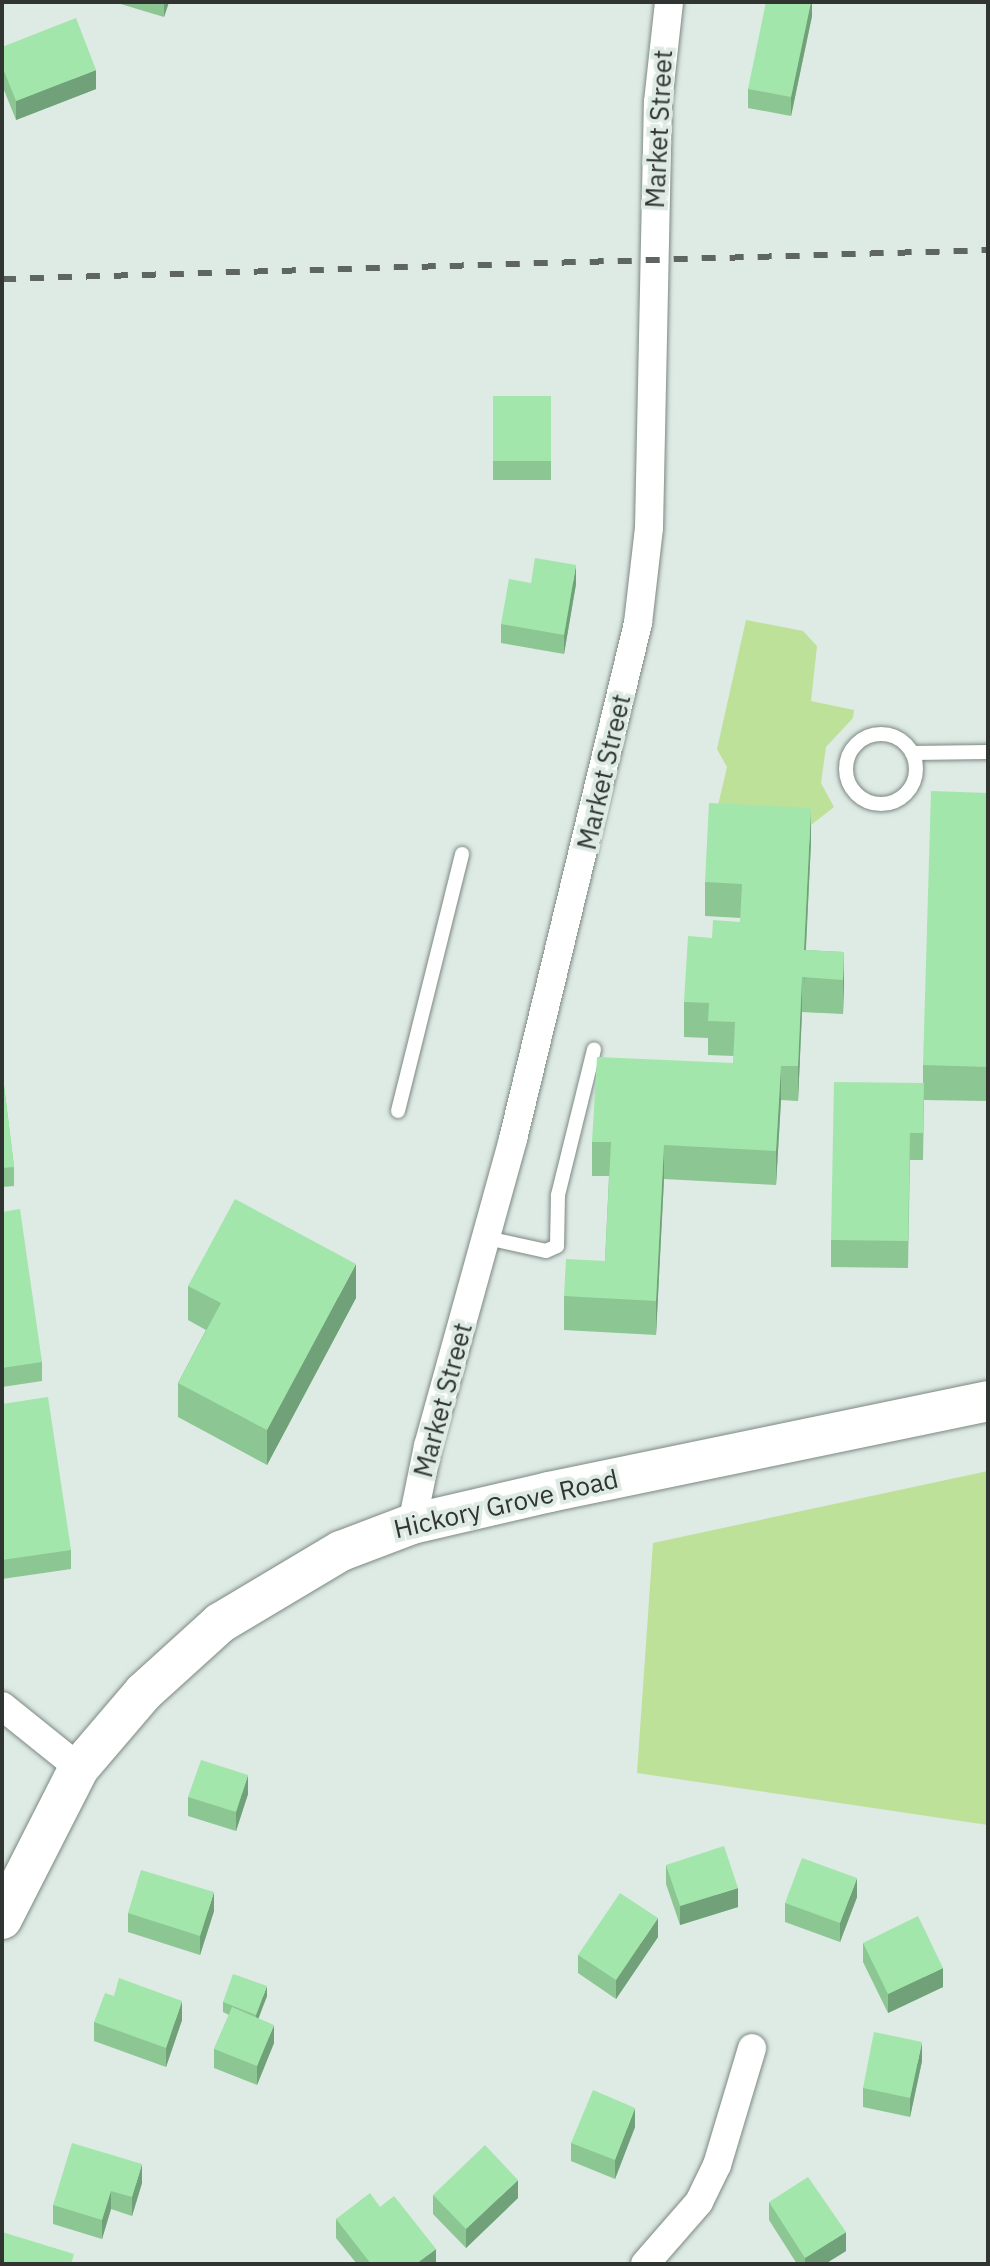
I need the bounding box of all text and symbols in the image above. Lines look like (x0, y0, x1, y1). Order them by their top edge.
street label: Market Street (639, 49, 679, 209)
street label: Market Street (571, 691, 637, 853)
street label: Market Street (407, 1319, 479, 1481)
street label: Hickory Grove Road (391, 1463, 621, 1545)

